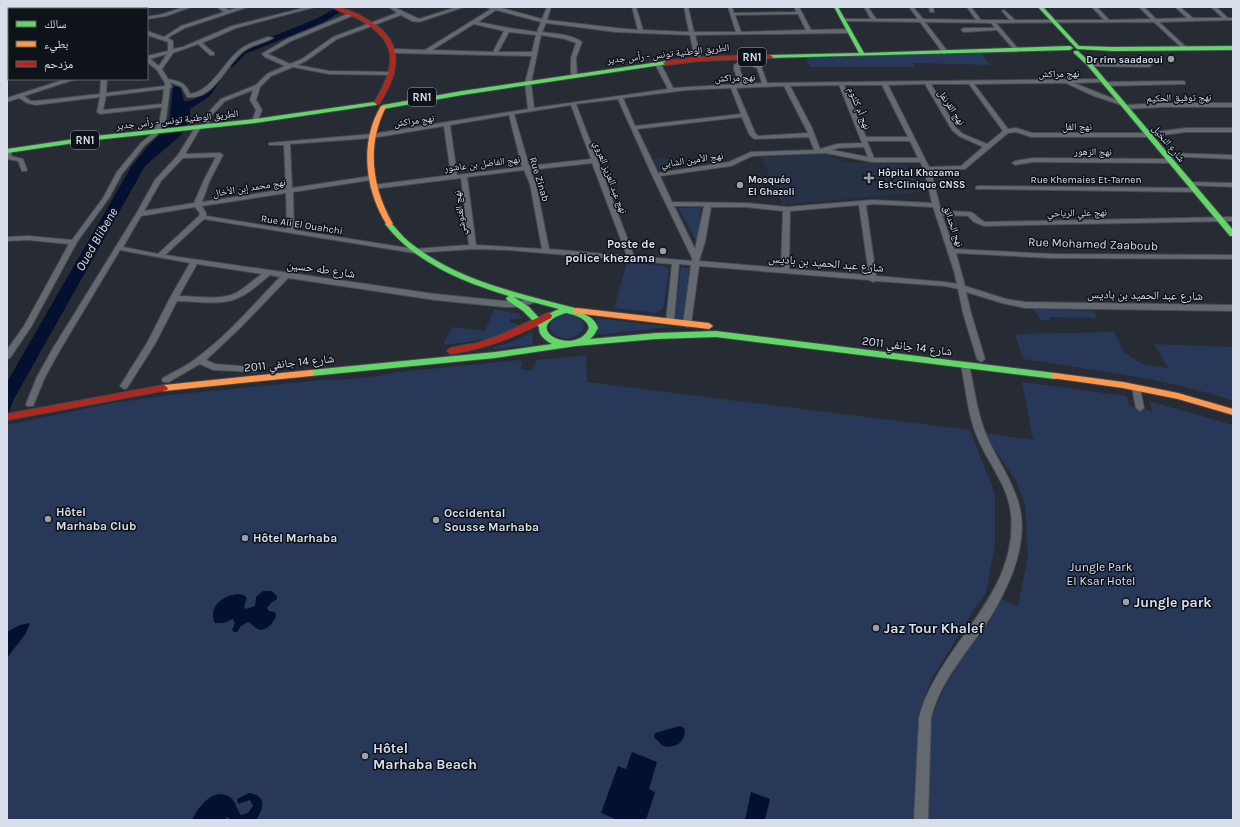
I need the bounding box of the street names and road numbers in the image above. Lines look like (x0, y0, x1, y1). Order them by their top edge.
street label: الطريق الوطنية تونس - رأس جدير (605, 41, 730, 66)
road number: RN1 (738, 48, 766, 66)
street label: نهج مراكش (1038, 68, 1080, 80)
street label: نهج مراكش (714, 71, 756, 85)
street label: نهج أم كلثوم (844, 85, 874, 132)
street label: نهج القرنفل (935, 87, 967, 128)
road number: RN1 (408, 88, 436, 106)
street label: نهج توفيق الحكيم (1146, 91, 1212, 106)
street label: الطريق الوطنية تونس - رأس جدير (114, 107, 239, 132)
street label: نهج مراكش (393, 112, 435, 130)
street label: نهج الفل (1062, 121, 1092, 133)
street label: شارع النخيل (1149, 123, 1188, 165)
road number: RN1 (71, 131, 99, 149)
street label: نهج عبد العزيز العروي (589, 139, 630, 216)
street label: نهج الزهور (1073, 146, 1112, 158)
street label: نهج الأمين الشابي (660, 150, 725, 172)
street label: نهج الفاضل بن عاشور (443, 153, 521, 175)
street label: Rue Zinab (527, 156, 552, 203)
street label: Rue Khemaies Et-Tarnen (1031, 174, 1141, 186)
street label: نهج محمد إبن الأخال (212, 176, 287, 200)
street label: نهج الغنوشي (451, 189, 470, 236)
street label: نهج الحدائق (940, 204, 966, 249)
street label: نهج علي الرياحي (1047, 206, 1107, 221)
street label: Rue Ali El Ouahchi (260, 213, 344, 237)
street label: Rue Mohamed Zaaboub (1028, 235, 1158, 253)
street label: شارع عبد الحميد بن باديس (768, 251, 884, 276)
street label: شارع طه حسين (286, 257, 356, 282)
street label: شارع عبد الحميد بن باديس (1087, 287, 1203, 304)
street label: شارع 14 جانفي 2011 (861, 334, 953, 362)
street label: شارع 14 جانفي 2011 (243, 351, 335, 378)

